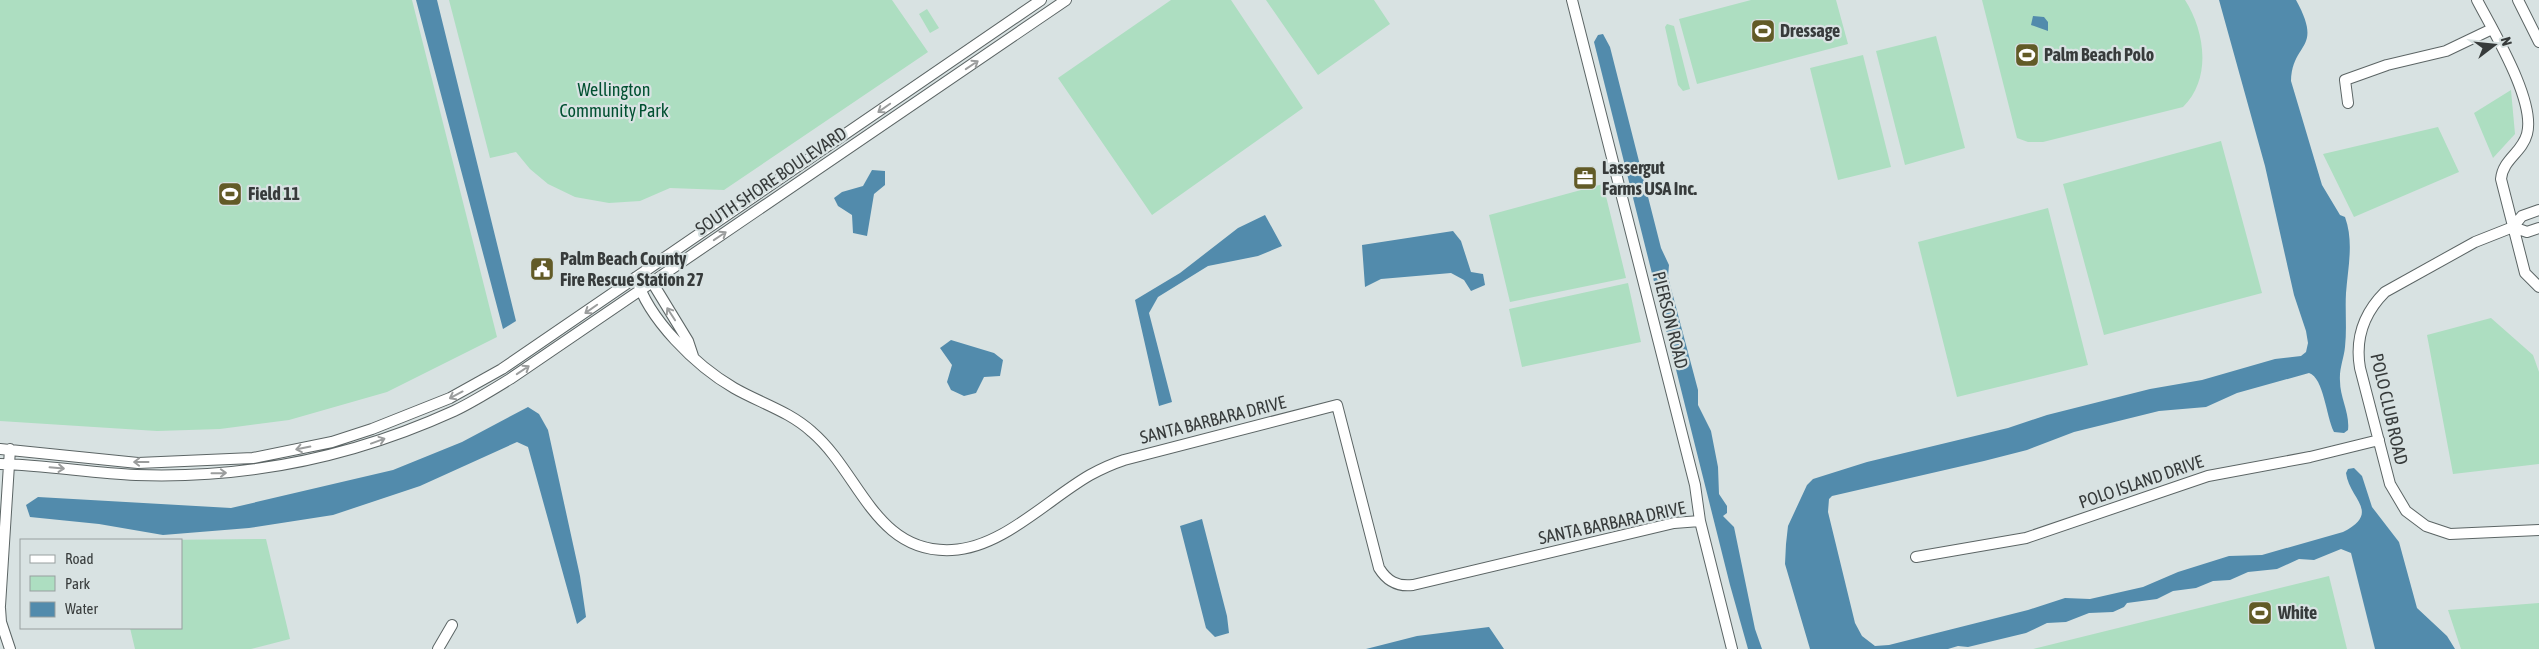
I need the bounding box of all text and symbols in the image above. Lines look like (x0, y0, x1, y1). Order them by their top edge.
sports icon: Dressage (1750, 18, 1776, 44)
place label: Dressage (1780, 20, 1840, 41)
north arrow (2469, 20, 2519, 70)
text: N (2498, 35, 2515, 48)
sports icon: Palm Beach Polo (2014, 42, 2040, 68)
place label: Palm Beach Polo (2044, 44, 2154, 65)
one-way arrow (965, 59, 979, 70)
park label: Wellington Community Park (559, 79, 669, 121)
one-way arrow (877, 103, 891, 113)
street label: SOUTH SHORE BOULEVARD (691, 122, 850, 239)
place label: Lassergut Farms USA Inc. (1602, 157, 1697, 199)
office icon: Lassergut Farms USA Inc. (1572, 165, 1598, 191)
sports icon: Field 11 (217, 181, 243, 207)
place label: Field 11 (248, 183, 300, 204)
one-way arrow (713, 231, 727, 241)
place label: Palm Beach County Fire Rescue Station 27 (560, 248, 704, 290)
public building icon: Palm Beach County Fire Rescue Station 27 (529, 256, 555, 282)
street label: PIERSON ROAD (1648, 269, 1693, 371)
one-way arrow (584, 304, 598, 314)
one-way arrow (665, 307, 675, 321)
street label: POLO CLUB ROAD (2366, 351, 2413, 467)
one-way arrow (516, 365, 530, 375)
one-way arrow (449, 391, 464, 400)
street label: SANTA BARBARA DRIVE (1138, 391, 1288, 448)
one-way arrow (370, 436, 385, 445)
one-way arrow (295, 444, 311, 453)
street label: POLO ISLAND DRIVE (2076, 450, 2206, 513)
one-way arrow (134, 457, 150, 467)
one-way arrow (49, 464, 65, 473)
one-way arrow (211, 469, 227, 478)
street label: SANTA BARBARA DRIVE (1537, 497, 1688, 548)
legend (20, 539, 182, 629)
text: Road (65, 550, 94, 567)
text: Park (65, 575, 90, 592)
text: Water (65, 600, 98, 617)
sports icon: White (2247, 600, 2273, 626)
place label: White (2277, 602, 2317, 623)

